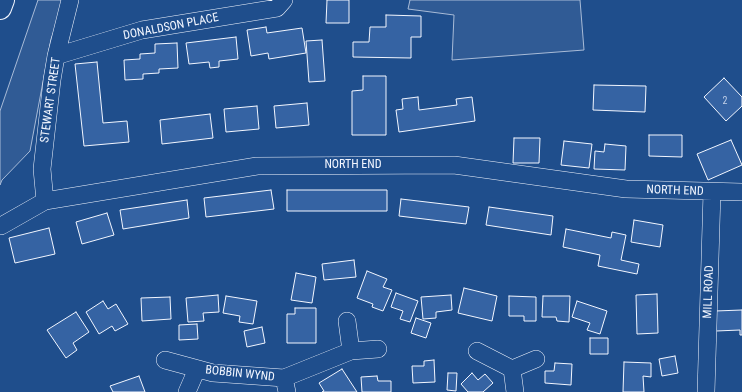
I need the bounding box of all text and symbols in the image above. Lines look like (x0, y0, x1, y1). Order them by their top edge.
street label: DONALDSON PLACE (122, 11, 220, 43)
street label: STEWART STREET (38, 56, 64, 144)
house number: 2 (723, 95, 727, 107)
street label: NORTH END (324, 158, 382, 172)
street label: NORTH END (646, 183, 704, 199)
street label: MILL ROAD (701, 265, 717, 319)
street label: BOBBIN WYND (205, 363, 275, 385)

